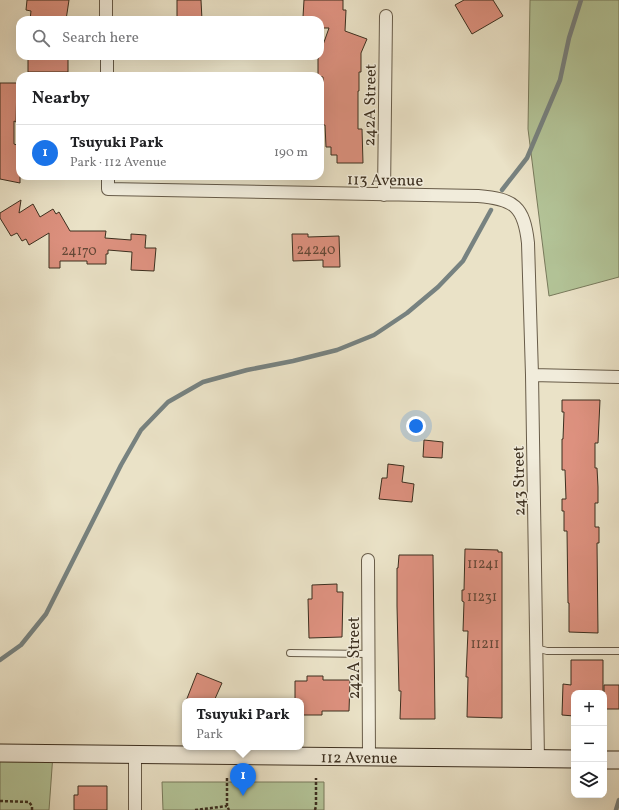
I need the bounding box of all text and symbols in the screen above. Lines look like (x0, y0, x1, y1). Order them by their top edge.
search box (16, 16, 324, 60)
icon: search (30, 27, 52, 49)
text: Search here (62, 28, 139, 49)
street label: 242A Street (359, 63, 383, 147)
text: Nearby (32, 87, 90, 110)
text: Tsuyuki Park (70, 133, 163, 154)
text: 1 (42, 144, 48, 162)
text: 190 m (274, 144, 308, 162)
text: Park · 112 Avenue (70, 154, 167, 172)
street label: 113 Avenue (347, 169, 423, 193)
house number: 24240 (296, 241, 336, 260)
house number: 24170 (61, 242, 97, 261)
your location (406, 416, 426, 436)
street label: 243 Street (508, 445, 532, 516)
house number: 11241 (467, 555, 499, 574)
house number: 11231 (467, 588, 497, 607)
street label: 242A Street (344, 616, 366, 699)
house number: 11211 (470, 635, 500, 654)
map controls (571, 690, 607, 798)
button: + (571, 690, 607, 726)
popup (182, 698, 304, 750)
text: Tsuyuki Park (196, 705, 290, 726)
text: Park (196, 726, 223, 744)
button: − (571, 726, 607, 762)
street label: 112 Avenue (321, 747, 397, 770)
button: layers (571, 762, 607, 798)
pin: 1 (230, 763, 256, 796)

